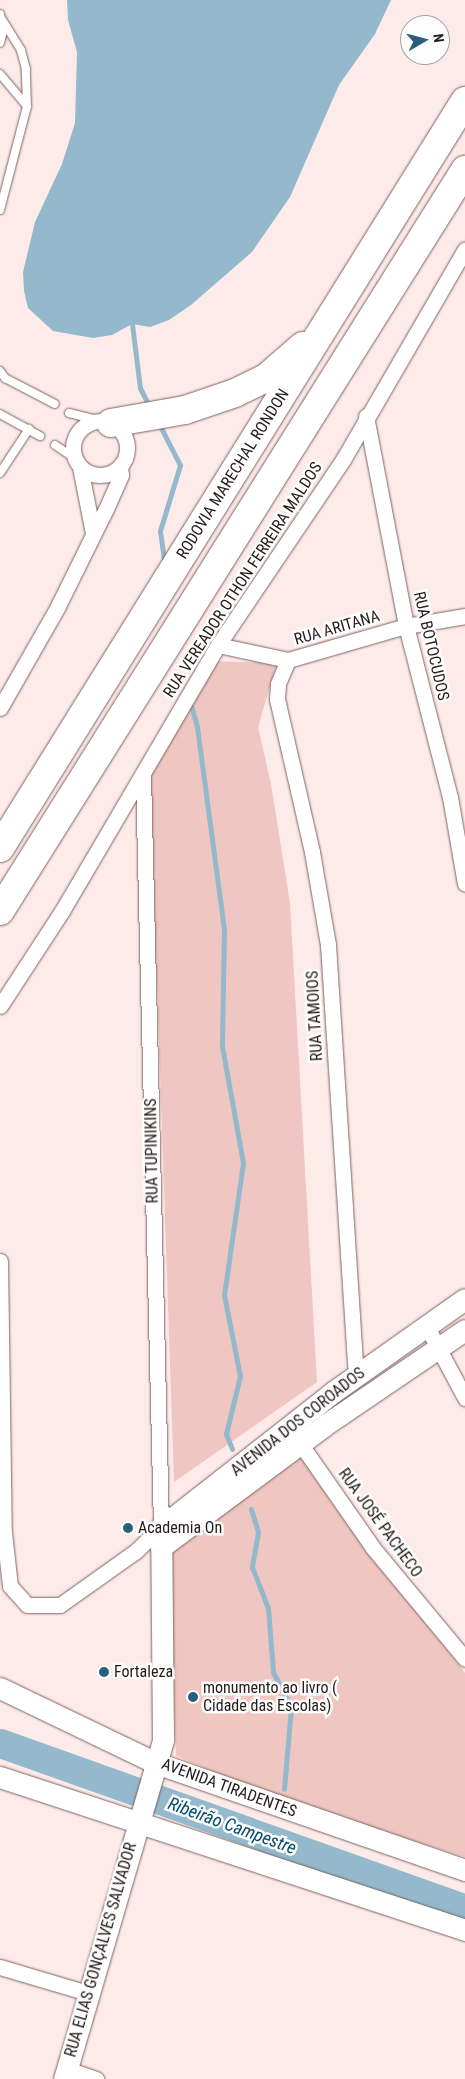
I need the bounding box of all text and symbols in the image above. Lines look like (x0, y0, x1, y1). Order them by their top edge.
north arrow (400, 15, 450, 65)
text: N (430, 33, 447, 43)
street label: RODOVIA MARECHAL RONDON (173, 385, 293, 563)
street label: RUA VEREADOR OTHON FERREIRA MALDOS (160, 459, 326, 701)
street label: RUA BOTOCUDOS (409, 590, 453, 702)
street label: RUA ARITANA (292, 607, 382, 649)
street label: RUA TAMOIOS (303, 970, 327, 1062)
street label: RUA TUPINIKINS (141, 1098, 163, 1204)
street label: AVENIDA DOS COROADOS (227, 1364, 369, 1480)
street label: RUA JOSÉ PACHECO (334, 1465, 426, 1581)
place label: Academia On (138, 1518, 222, 1538)
marker: Academia On (122, 1522, 134, 1534)
place label: Fortaleza (114, 1662, 173, 1682)
marker: Fortaleza (98, 1666, 110, 1678)
place label: monumento ao livro ( Cidade das Escolas) (203, 1678, 337, 1716)
marker: monumento ao livro ( Cidade das Escolas) (187, 1691, 199, 1703)
street label: AVENIDA TIRADENTES (159, 1755, 299, 1821)
water label: Ribeirão Campestre (165, 1793, 299, 1859)
street label: RUA ELIAS GONÇALVES SALVADOR (61, 1841, 141, 2059)

